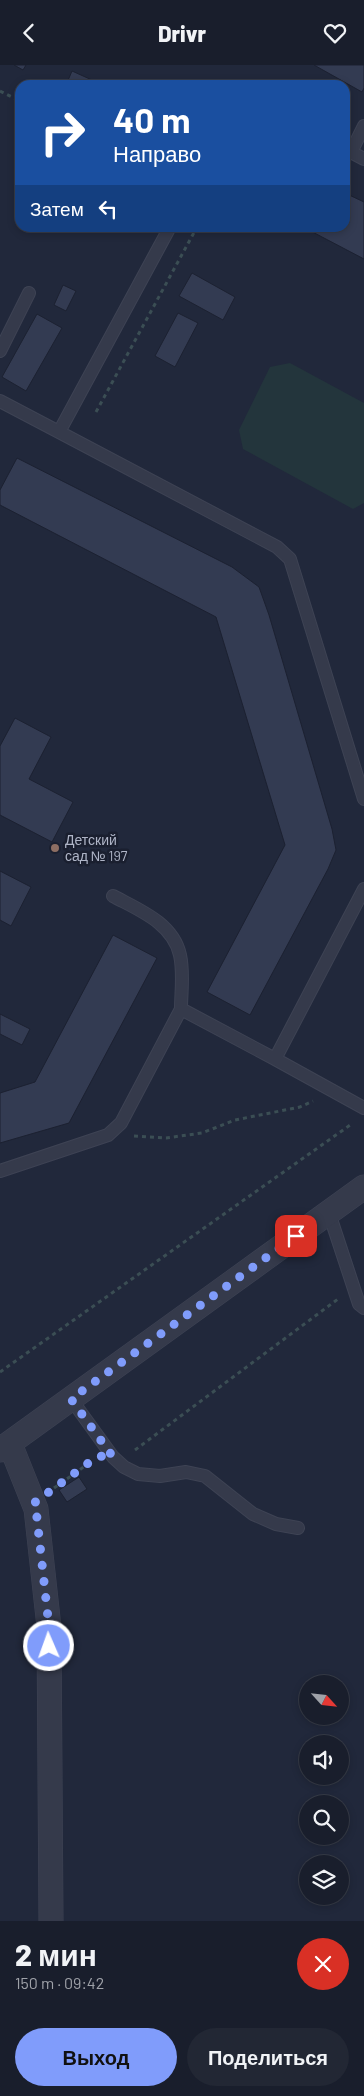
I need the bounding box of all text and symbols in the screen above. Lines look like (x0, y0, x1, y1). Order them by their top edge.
icon: back (15, 19, 43, 47)
icon: heart (321, 19, 349, 47)
text: Drivr (158, 20, 206, 46)
text: 40 m (113, 98, 190, 140)
icon: right (30, 100, 95, 165)
text: Направо (113, 140, 201, 166)
icon: left (94, 195, 122, 223)
text: Затем (30, 197, 84, 220)
place label: Детский сад № 197 (65, 831, 128, 864)
marker: Детский сад № 197 (49, 842, 61, 854)
pin (275, 1215, 317, 1257)
icon: arrive (282, 1222, 310, 1250)
position arrow (22, 1619, 74, 1671)
north arrow (299, 1675, 349, 1725)
map controls (299, 1675, 349, 1905)
button: sound (299, 1735, 349, 1785)
button: search (299, 1795, 349, 1845)
button: layers (299, 1855, 349, 1905)
text: 2 мин (15, 1936, 97, 1972)
button: close (297, 1938, 349, 1990)
text: 150 m · 09:42 (15, 1973, 104, 1992)
button: Выход (15, 2028, 177, 2086)
button: Поделиться (187, 2028, 349, 2086)

